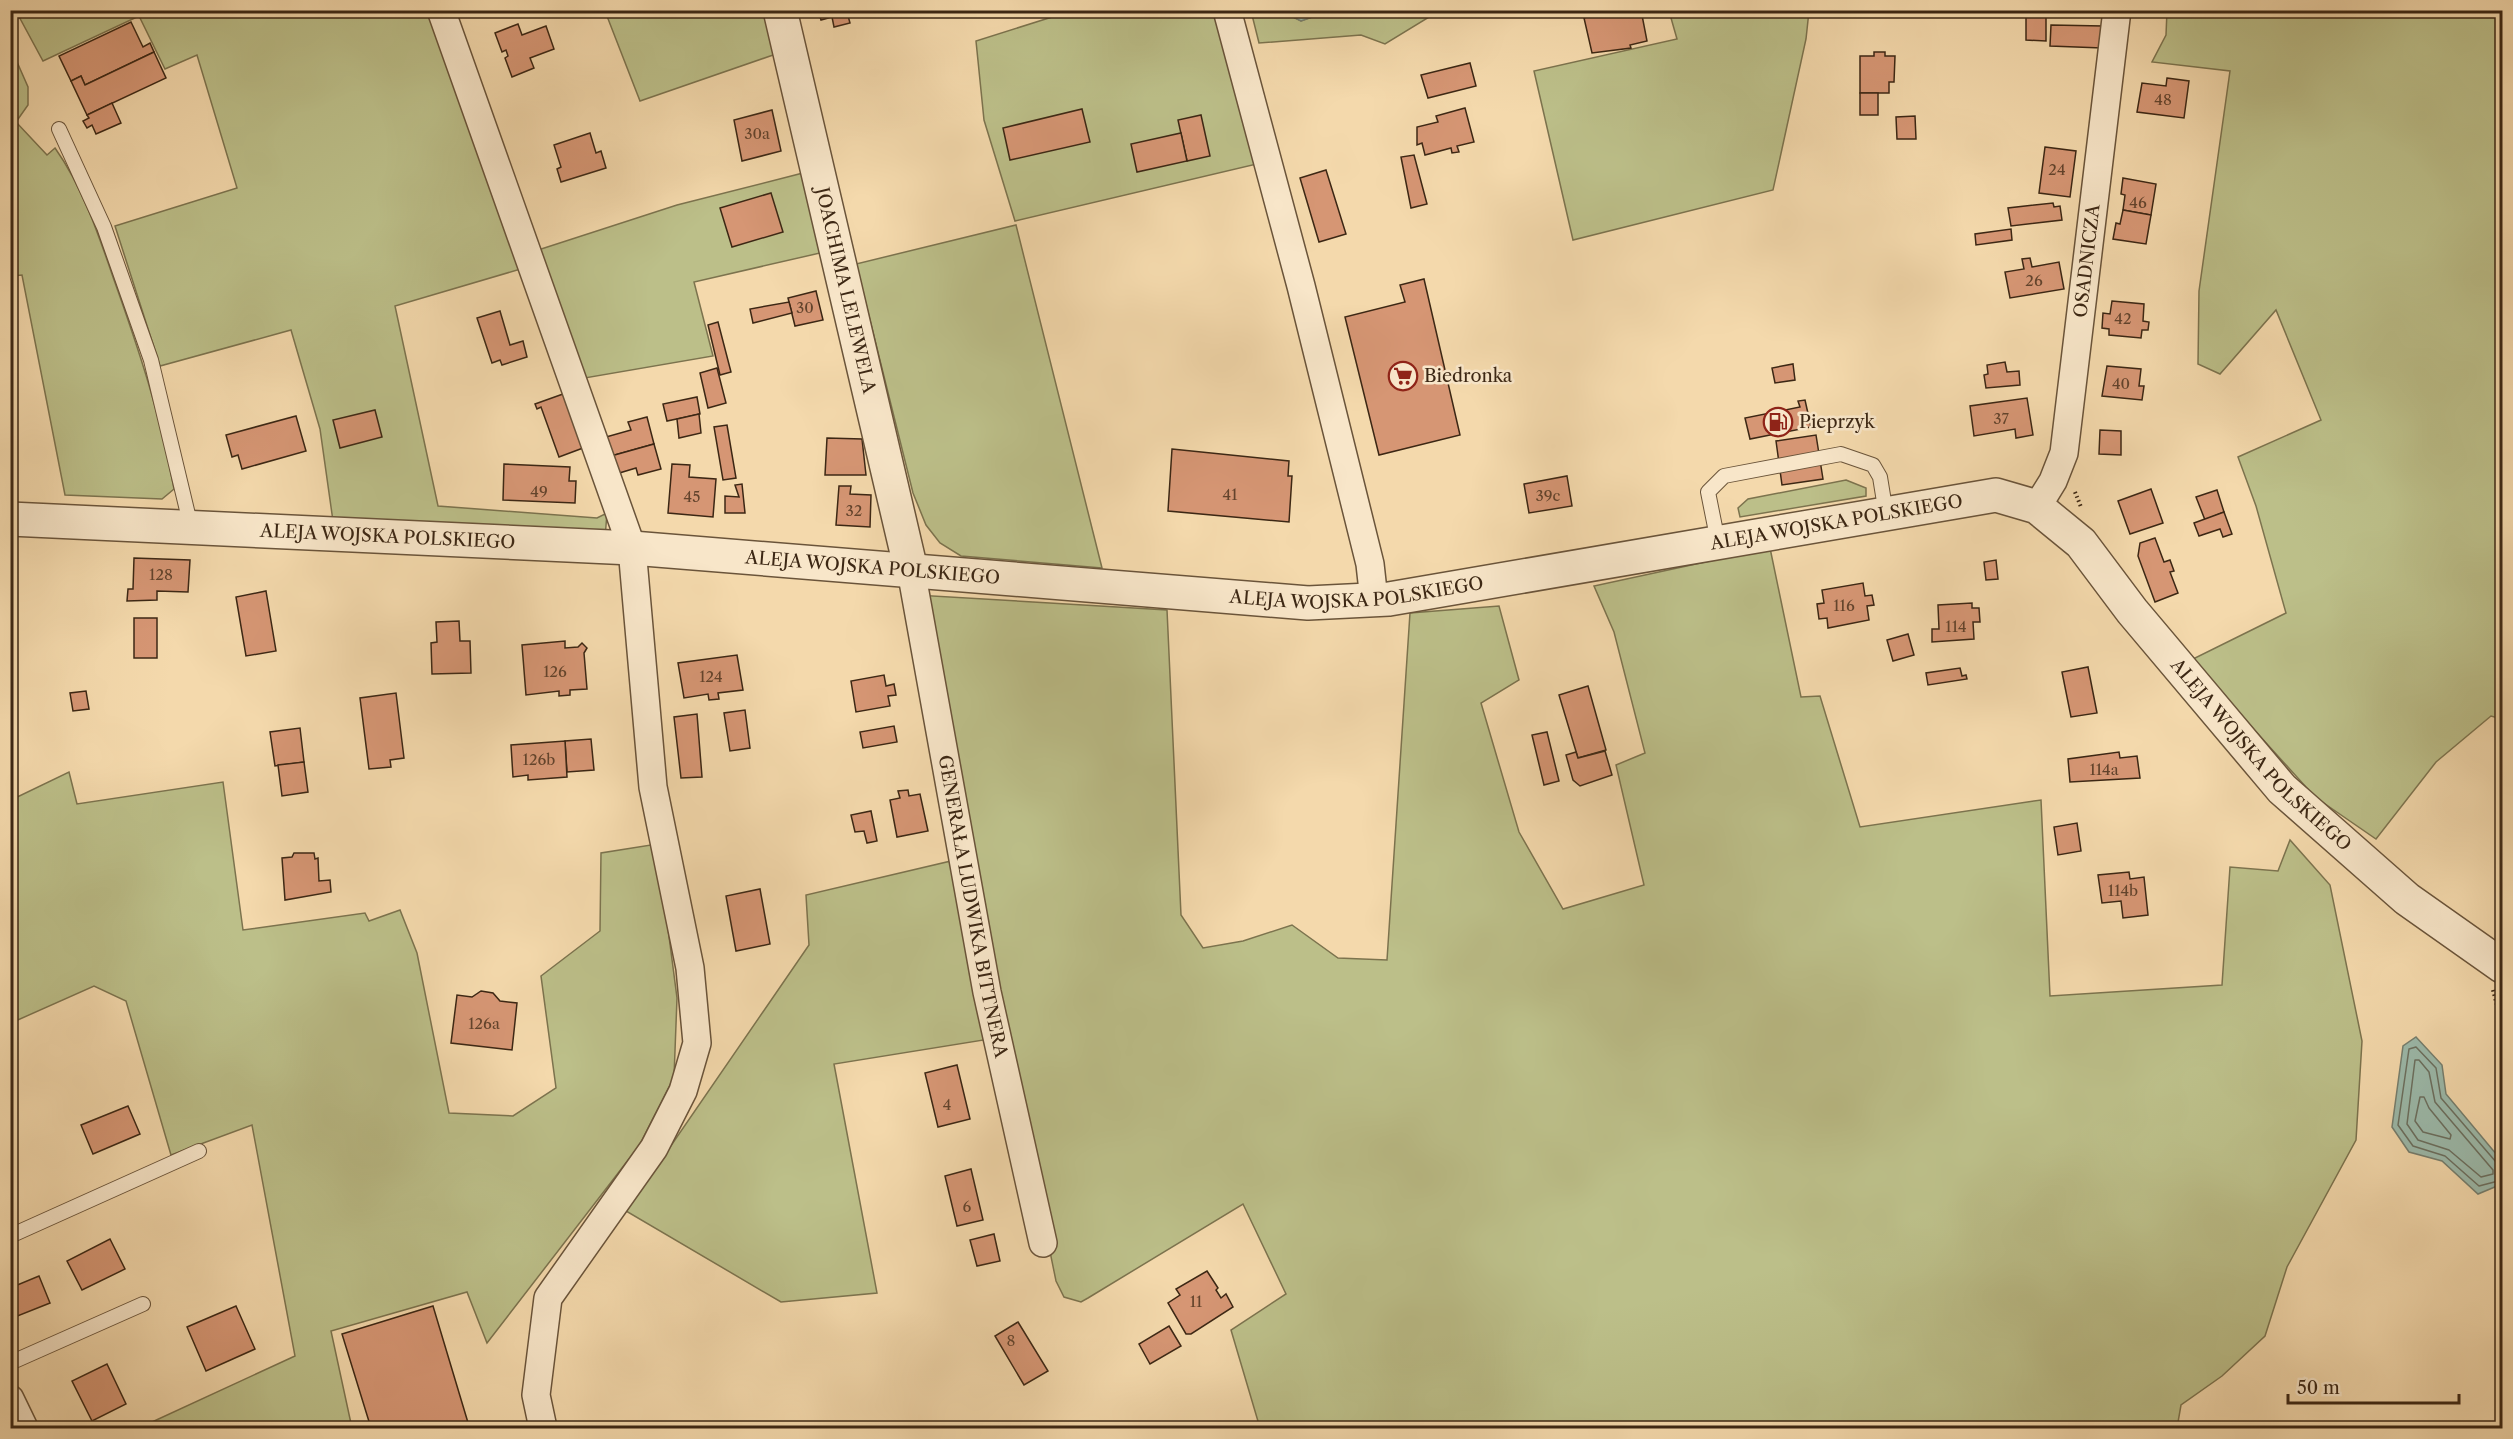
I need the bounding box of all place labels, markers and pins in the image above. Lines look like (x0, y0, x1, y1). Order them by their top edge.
supermarket icon: Biedronka (1387, 360, 1419, 392)
place label: Biedronka (1424, 365, 1513, 387)
fuel station icon: Pieprzyk (1762, 406, 1794, 438)
place label: Pieprzyk (1799, 411, 1876, 433)

